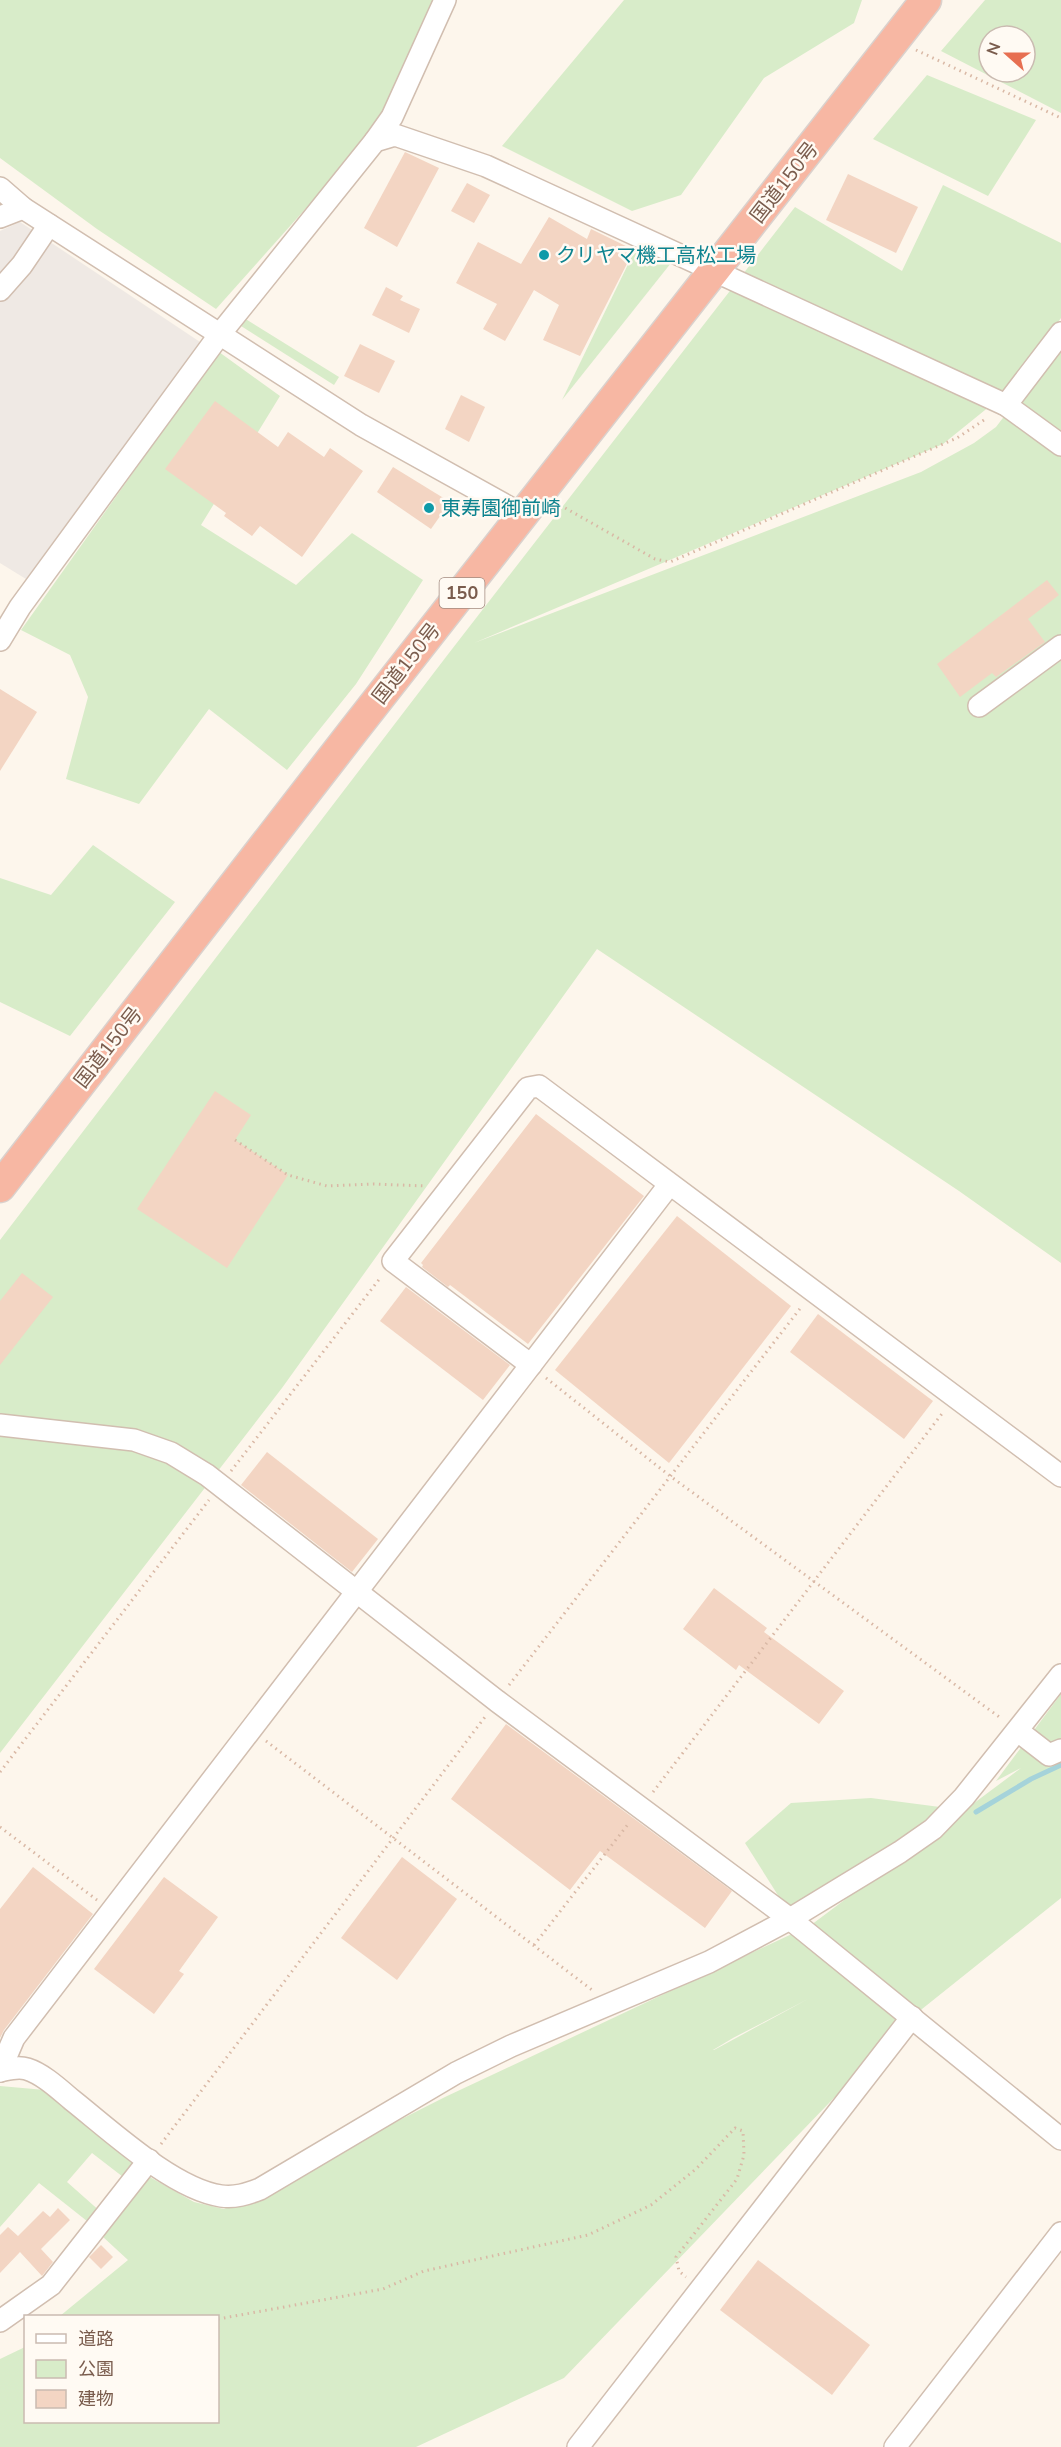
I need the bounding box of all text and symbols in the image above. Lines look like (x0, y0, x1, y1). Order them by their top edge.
north arrow (977, 24, 1037, 84)
text: N (982, 39, 1006, 59)
street label: 国道150号 (744, 136, 825, 228)
place label: クリヤマ機工高松工場 (556, 242, 756, 269)
marker: クリヤマ機工高松工場 (537, 248, 551, 262)
place label: 東寿園御前崎 (441, 495, 561, 522)
marker: 東寿園御前崎 (422, 501, 436, 515)
road number: 150 (440, 578, 484, 608)
street label: 国道150号 (366, 617, 447, 709)
street label: 国道150号 (68, 1001, 149, 1093)
legend (24, 2315, 219, 2423)
text: 道路 (78, 2327, 114, 2351)
text: 公園 (78, 2357, 114, 2381)
text: 建物 (78, 2387, 114, 2411)

